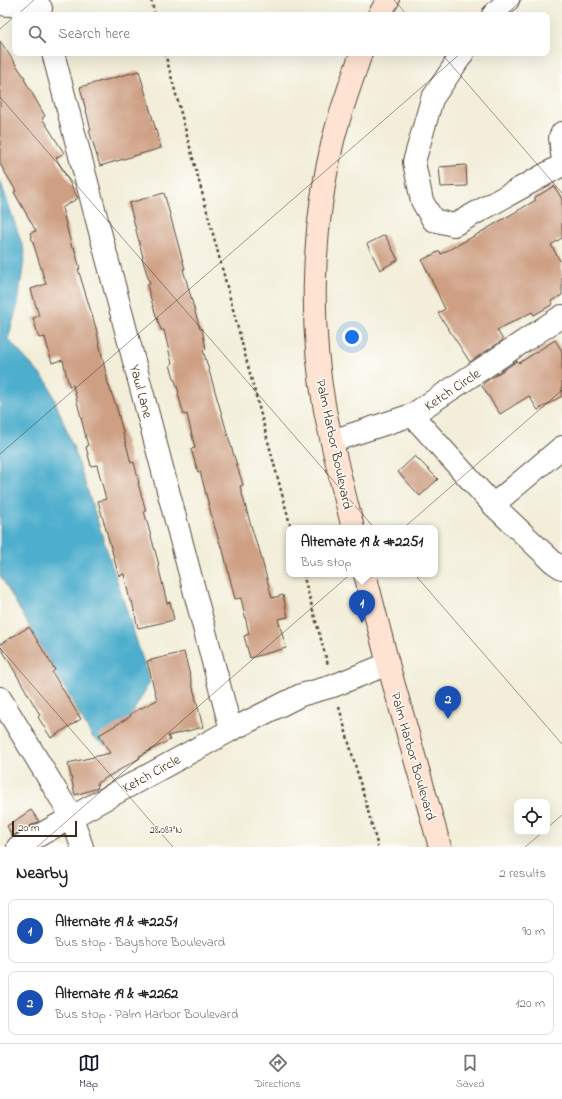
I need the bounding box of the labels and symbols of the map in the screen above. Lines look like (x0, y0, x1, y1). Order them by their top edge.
your location (342, 327, 362, 347)
street label: Yawl Lane (123, 362, 158, 421)
street label: Ketch Circle (421, 363, 486, 417)
street label: Palm Harbor Boulevard (309, 377, 358, 511)
pin: 1 (349, 590, 375, 623)
pin: 2 (435, 686, 461, 719)
street label: Palm Harbor Boulevard (384, 690, 441, 823)
street label: Ketch Circle (119, 749, 185, 799)
scale bar (12, 819, 77, 838)
text: 28.087°N (150, 823, 182, 838)

